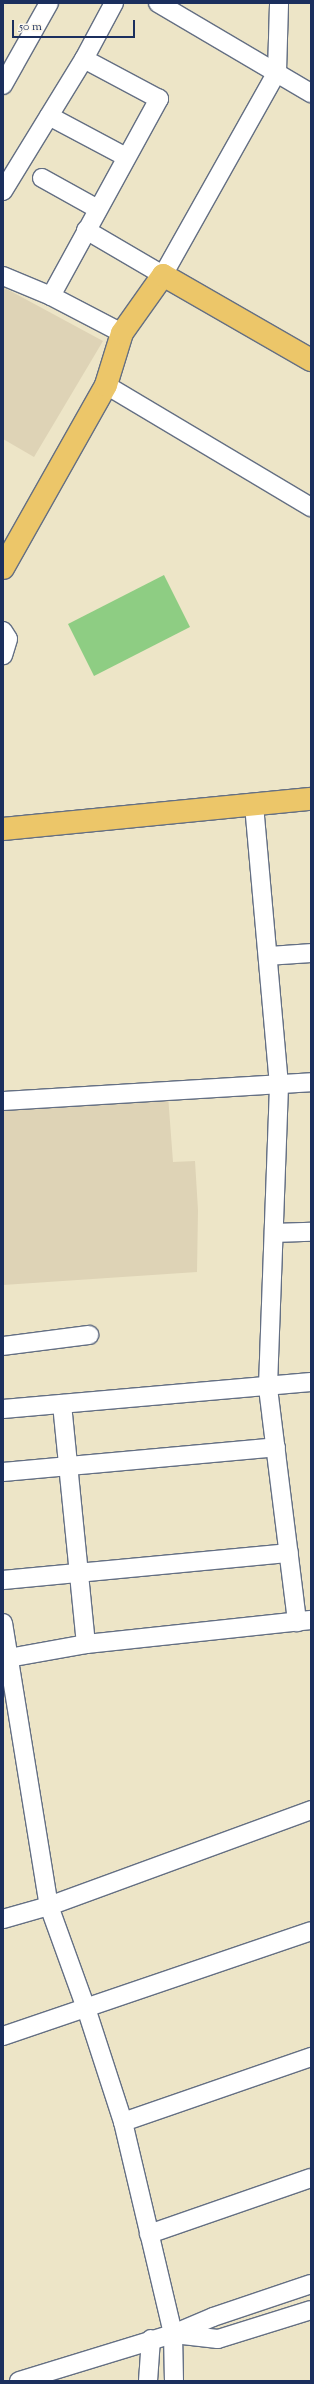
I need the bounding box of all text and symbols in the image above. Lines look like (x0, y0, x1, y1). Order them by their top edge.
scale bar (14, 12, 137, 38)
text: 50 m (19, 18, 42, 36)

